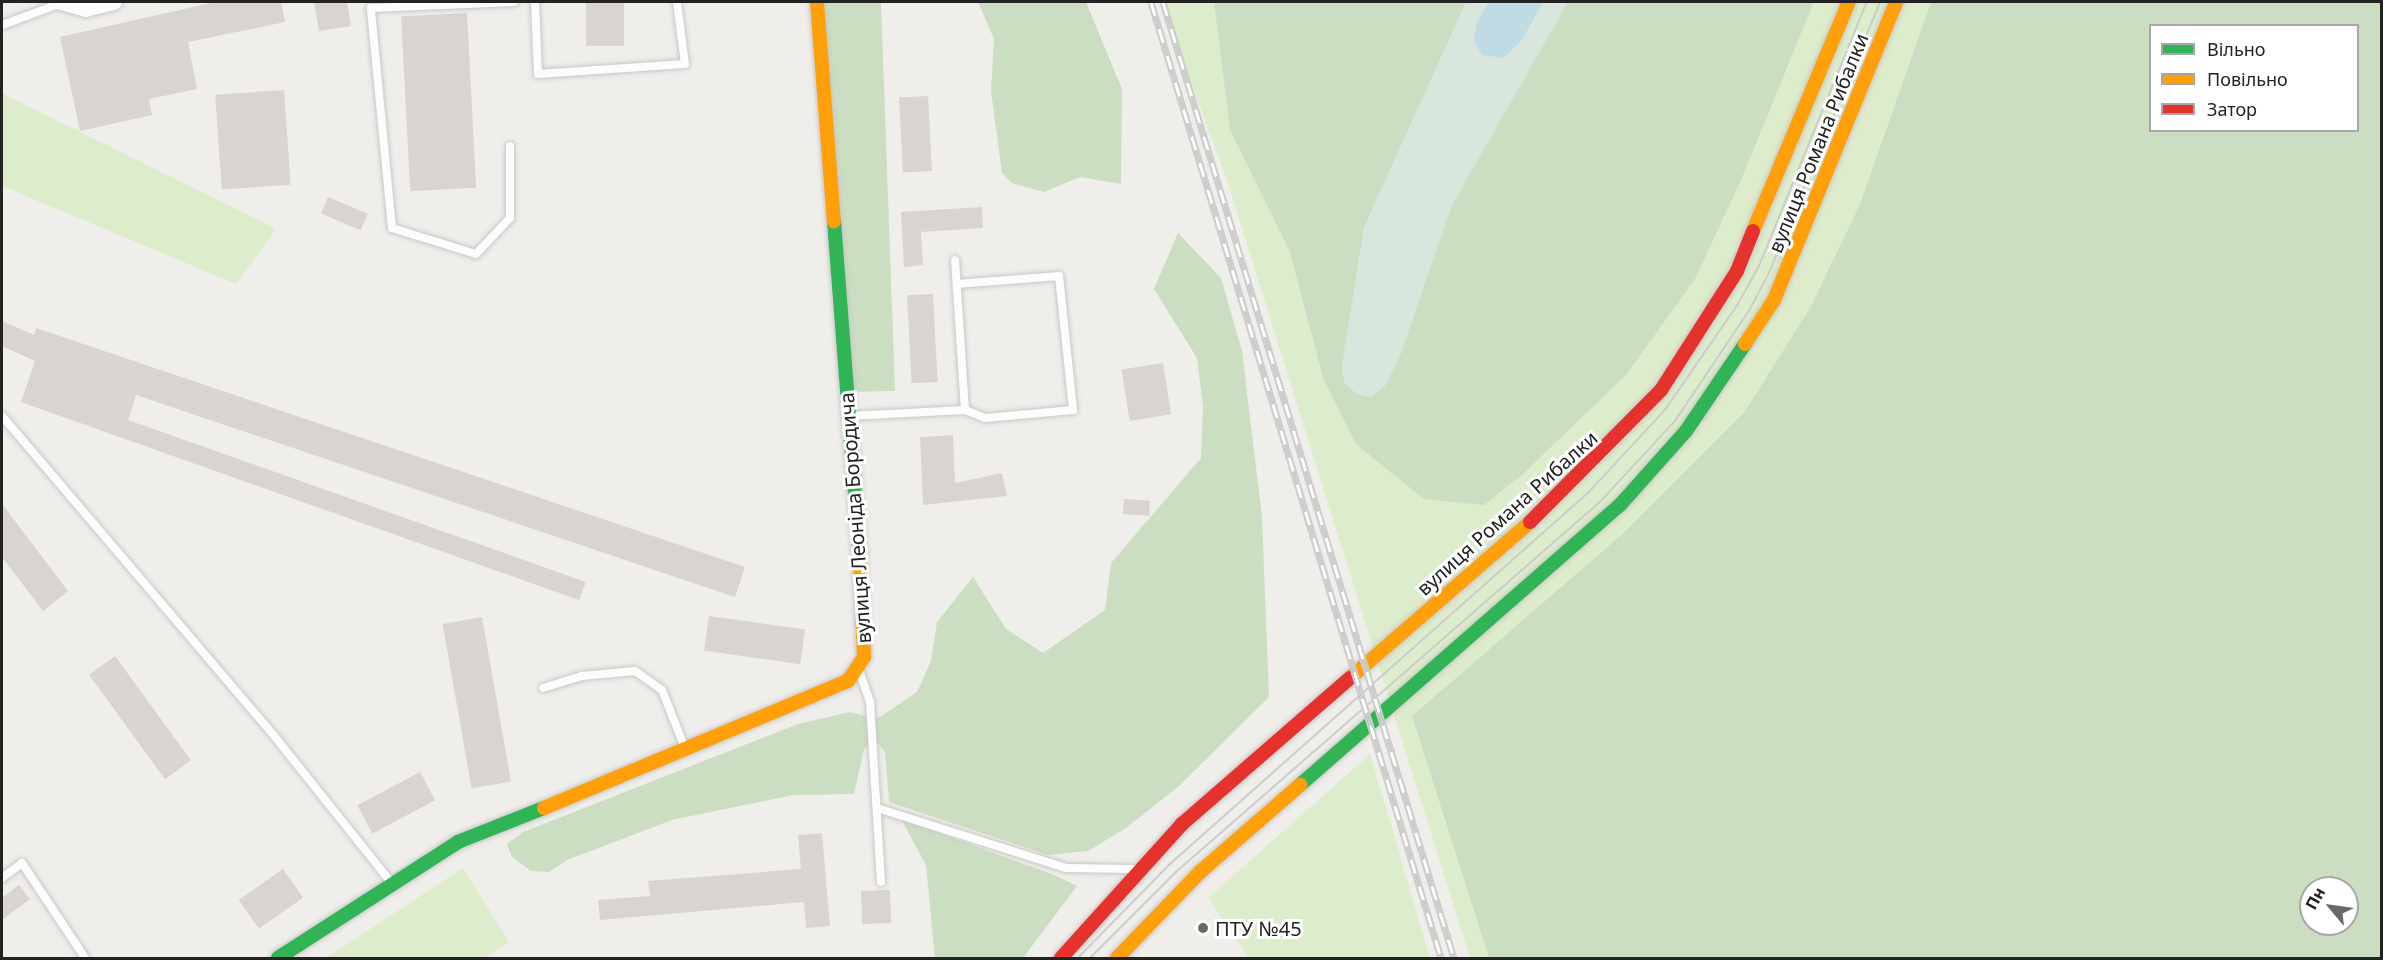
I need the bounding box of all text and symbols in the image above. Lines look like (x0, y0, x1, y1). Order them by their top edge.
legend (2149, 24, 2359, 132)
street label: вулиця Романа Рибалки (1763, 30, 1873, 256)
text: Вільно (2207, 37, 2265, 61)
text: Повільно (2207, 67, 2288, 91)
text: Затор (2207, 97, 2257, 121)
street label: вулиця Леоніда Бородича (834, 392, 876, 644)
street label: вулиця Романа Рибалки (1412, 426, 1602, 600)
north arrow (2299, 876, 2359, 936)
text: Пн (2300, 883, 2330, 914)
place label: ПТУ №45 (1215, 916, 1302, 940)
marker: ПТУ №45 (1196, 921, 1210, 935)

